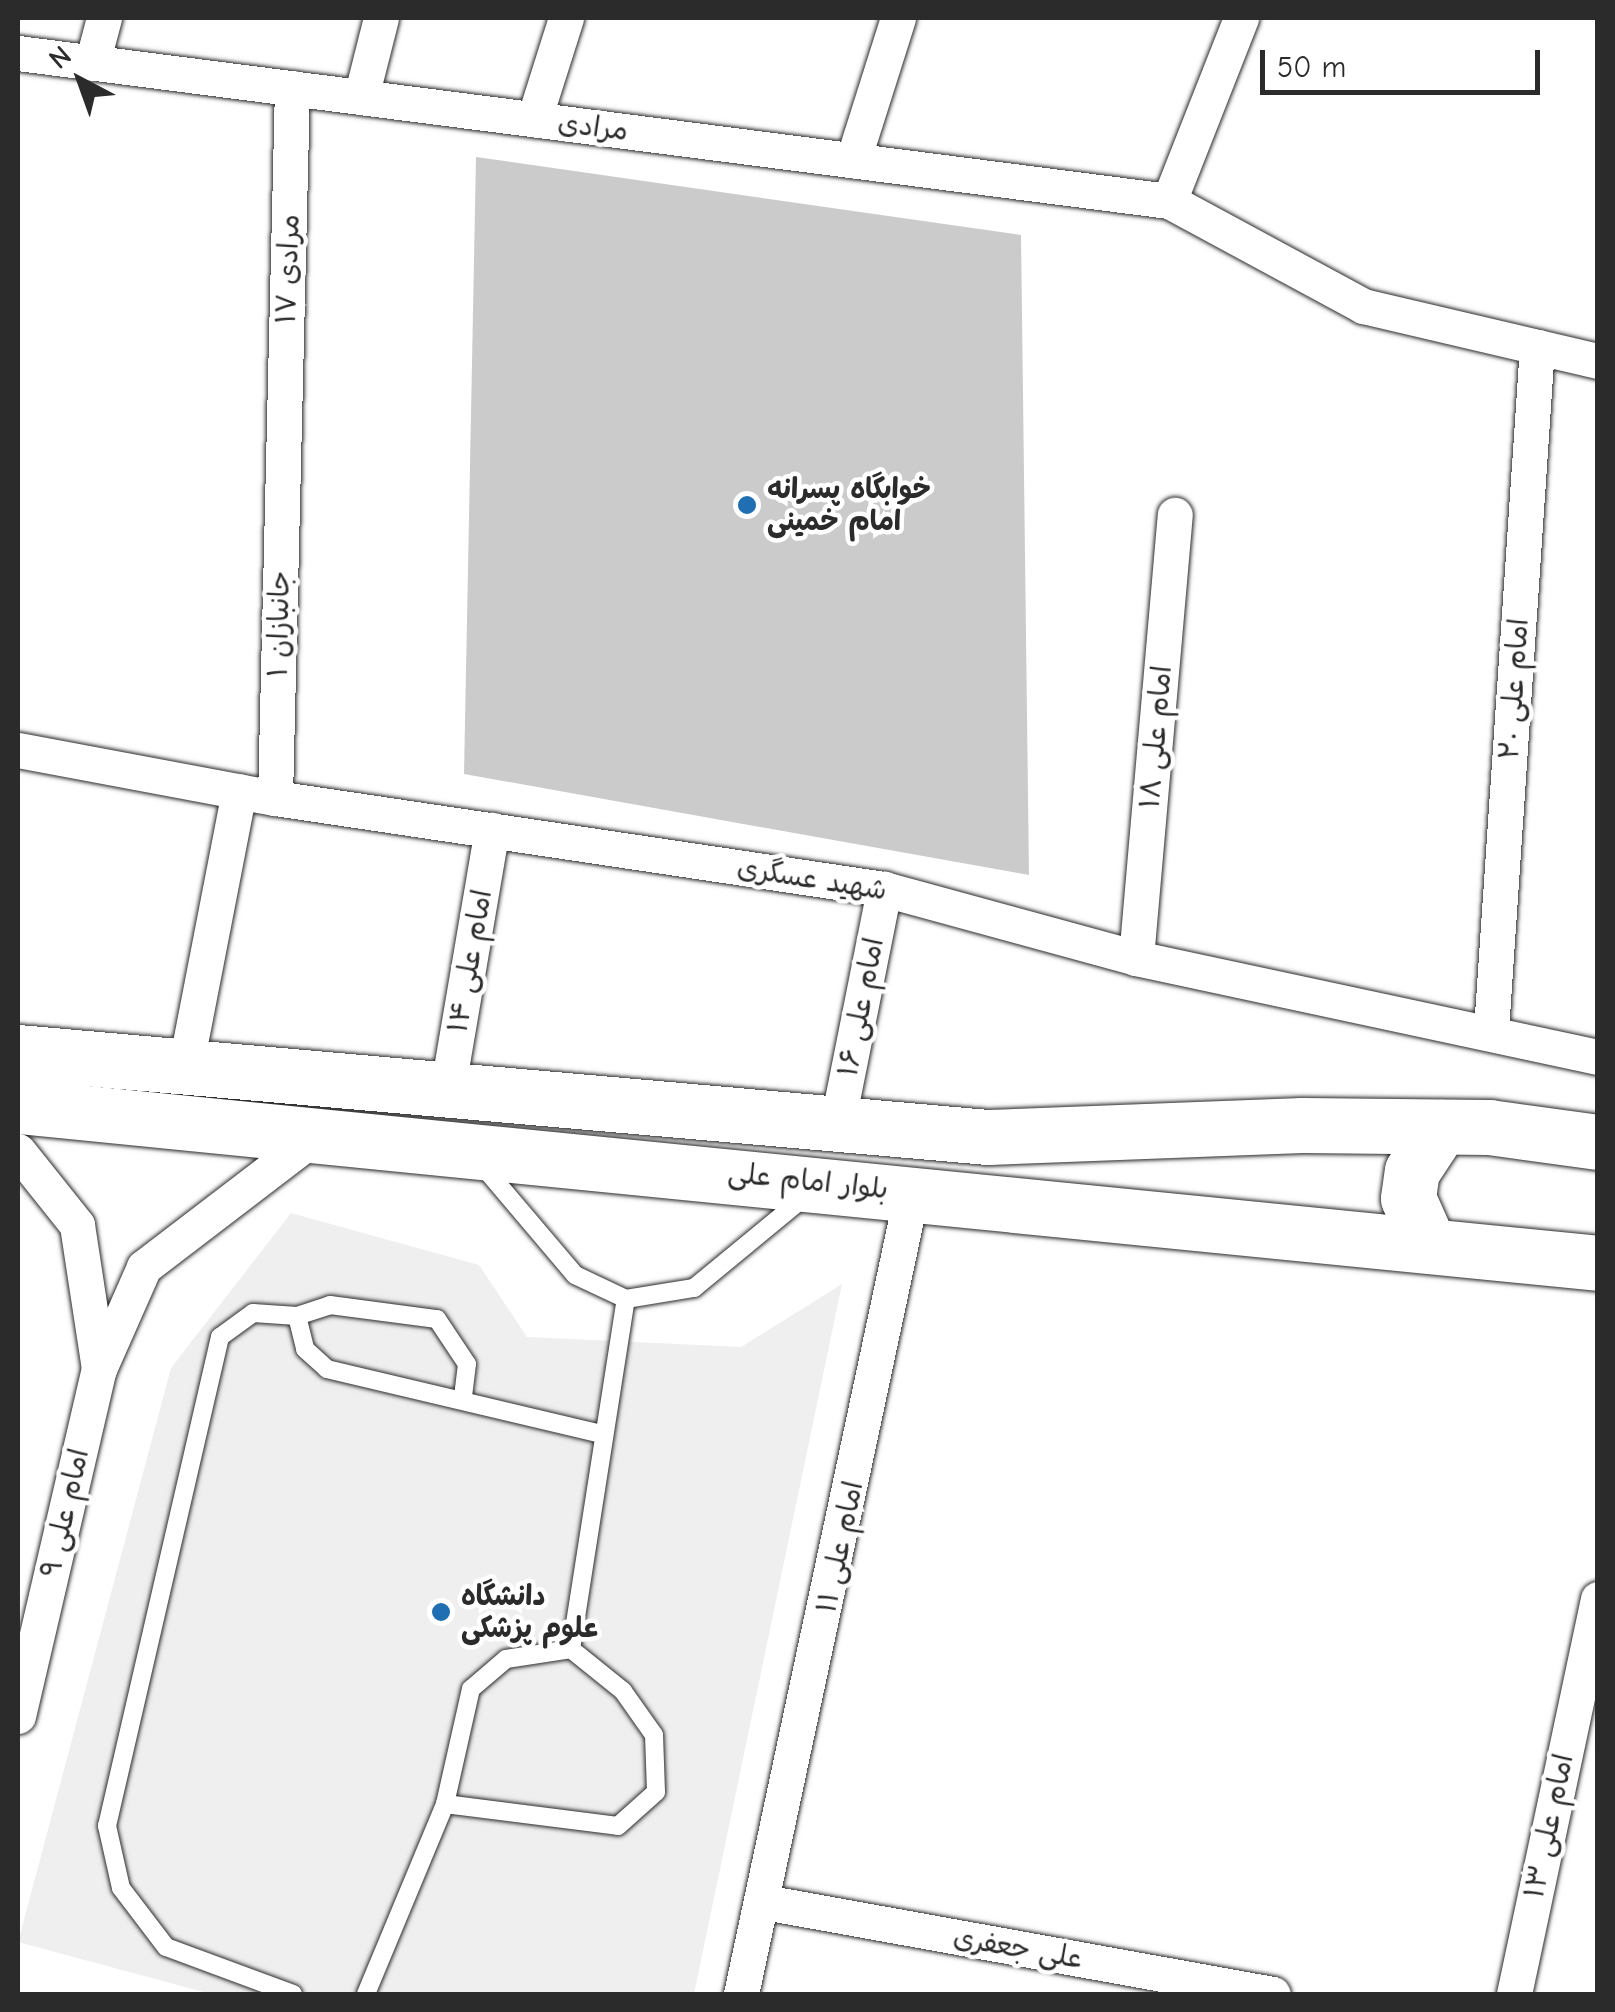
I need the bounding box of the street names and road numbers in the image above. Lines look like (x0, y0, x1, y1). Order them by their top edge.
street label: مرادی (556, 106, 630, 148)
street label: مرادی ۱۷ (269, 214, 307, 324)
street label: جانبازان ۱ (261, 571, 297, 677)
street label: امام علی ۲۰ (1492, 617, 1536, 761)
street label: امام علی ۱۸ (1133, 664, 1179, 810)
street label: شهید عسگری (735, 851, 889, 907)
street label: امام علی ۱۴ (441, 887, 499, 1035)
street label: امام علی ۱۶ (831, 935, 891, 1079)
street label: بلوار امام علی (726, 1156, 890, 1206)
street label: امام علی ۹ (34, 1445, 96, 1581)
street label: امام علی ۱۱ (810, 1478, 870, 1616)
street label: امام علی ۱‍۳ (1517, 1751, 1581, 1901)
street label: علی جعفری (951, 1920, 1085, 1976)

